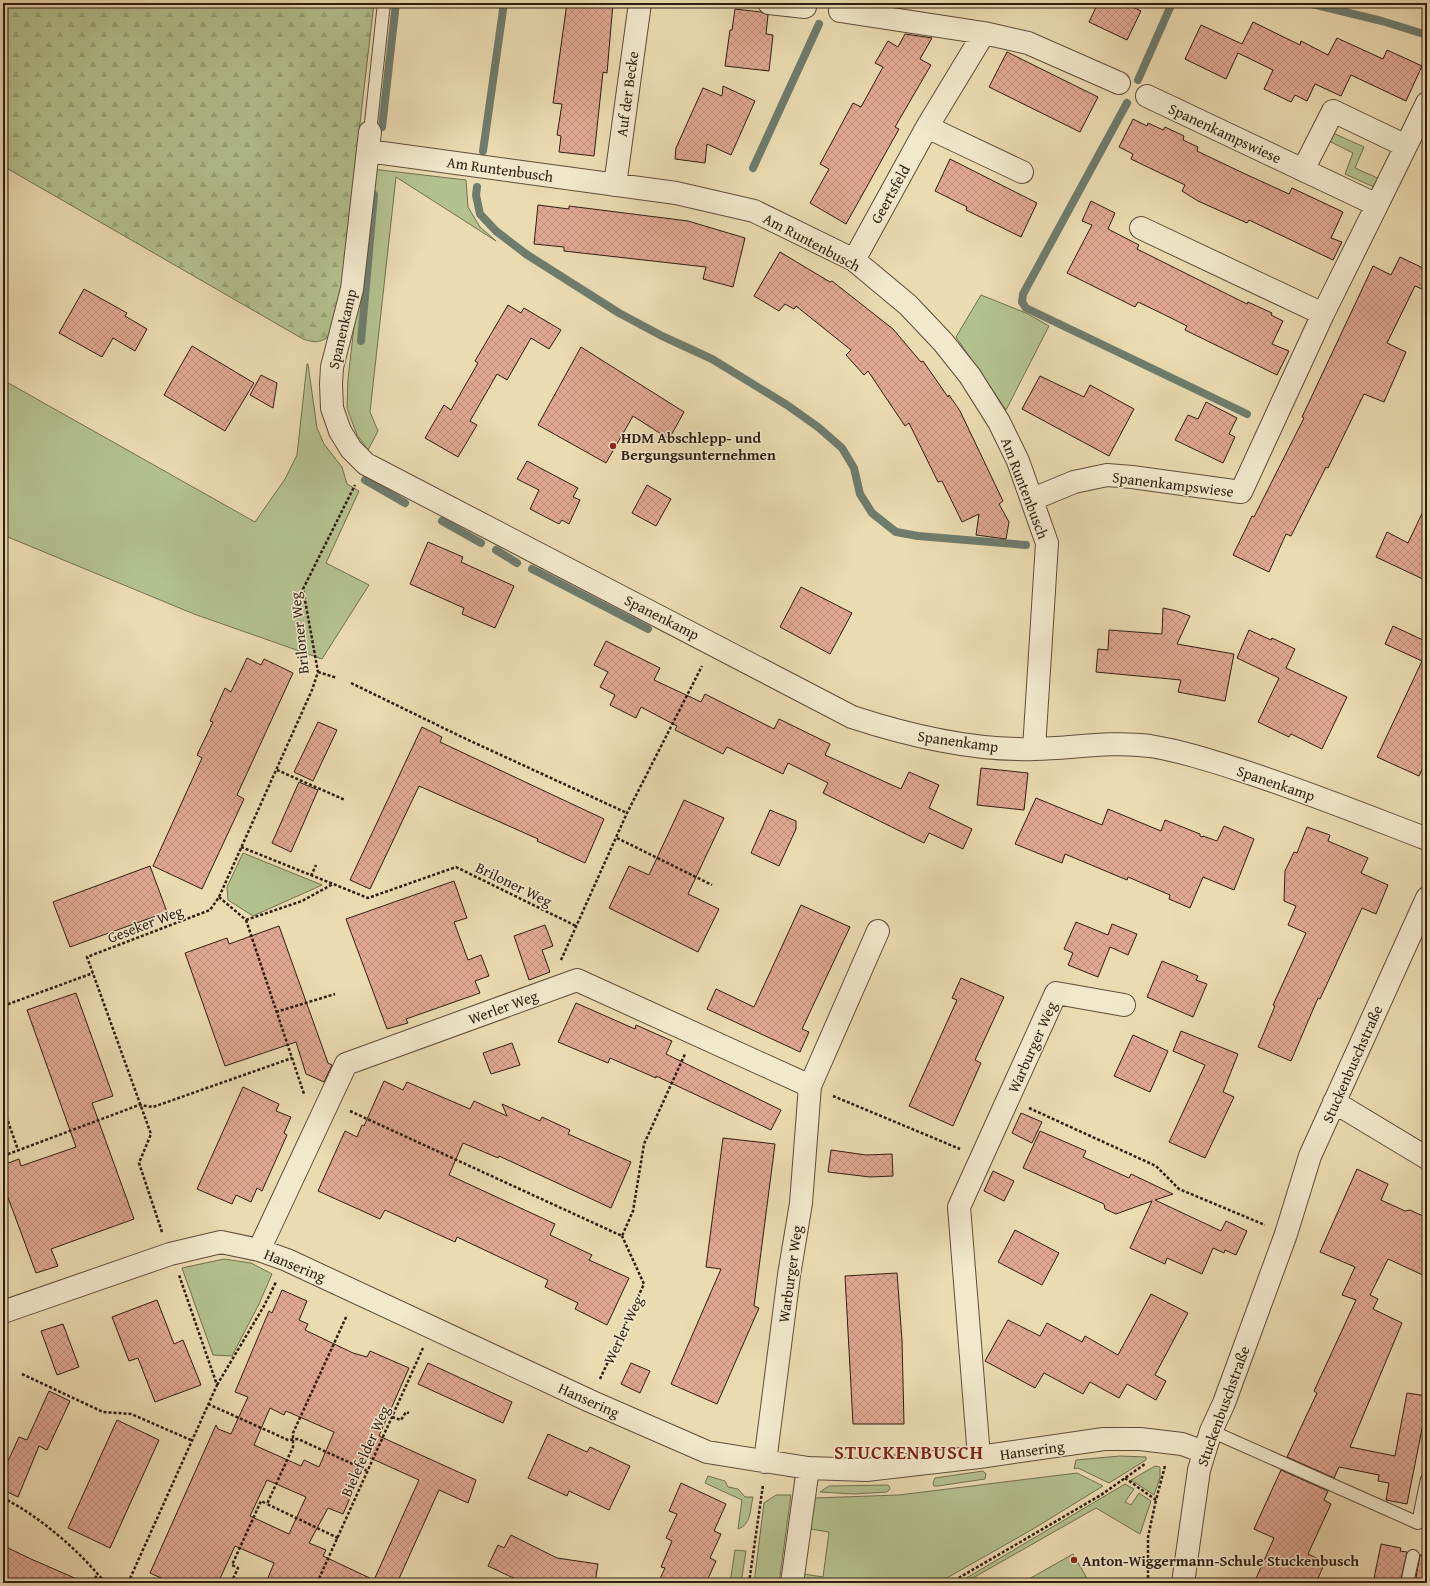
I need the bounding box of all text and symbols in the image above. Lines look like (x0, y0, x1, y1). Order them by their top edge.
street label: Auf der Becke (611, 50, 643, 138)
street label: Spanenkampswiese (1165, 98, 1285, 168)
street label: Am Runtenbusch (445, 151, 555, 187)
street label: Geertsfeld (865, 161, 915, 227)
street label: Am Runtenbusch (760, 208, 865, 277)
street label: Spanenkamp (323, 287, 361, 371)
place label: HDM Abschlepp- und Bergungsunternehmen (621, 427, 776, 465)
street label: Am Runtenbusch (996, 434, 1054, 542)
marker: HDM Abschlepp- und Bergungsunternehmen (608, 441, 618, 451)
street label: Spanenkampswiese (1111, 466, 1235, 502)
street label: Spanenkamp (621, 589, 703, 645)
street label: Briloner Weg (284, 590, 314, 675)
street label: Spanenkamp (916, 725, 1000, 757)
street label: Spanenkamp (1234, 760, 1318, 806)
street label: Briloner Weg (472, 857, 556, 912)
street label: Geseker Weg (104, 900, 186, 948)
street label: Werler Weg (465, 985, 541, 1029)
street label: Warburger Weg (1002, 997, 1062, 1096)
street label: Stuckenbuschstraße (1317, 1002, 1387, 1126)
street label: Warburger Weg (773, 1223, 807, 1324)
street label: Hansering (261, 1243, 329, 1287)
street label: Werler Weg (598, 1292, 648, 1367)
street label: Stuckenbuschstraße (1191, 1343, 1255, 1469)
street label: Hansering (555, 1377, 623, 1423)
street label: Bielefelder Weg (335, 1401, 395, 1500)
street label: Hansering (998, 1435, 1066, 1465)
district label: STUCKENBUSCH (834, 1438, 984, 1466)
place label: Anton-Wiggermann-Schule Stuckenbusch (1082, 1550, 1359, 1571)
marker: Anton-Wiggermann-Schule Stuckenbusch (1069, 1555, 1079, 1565)

